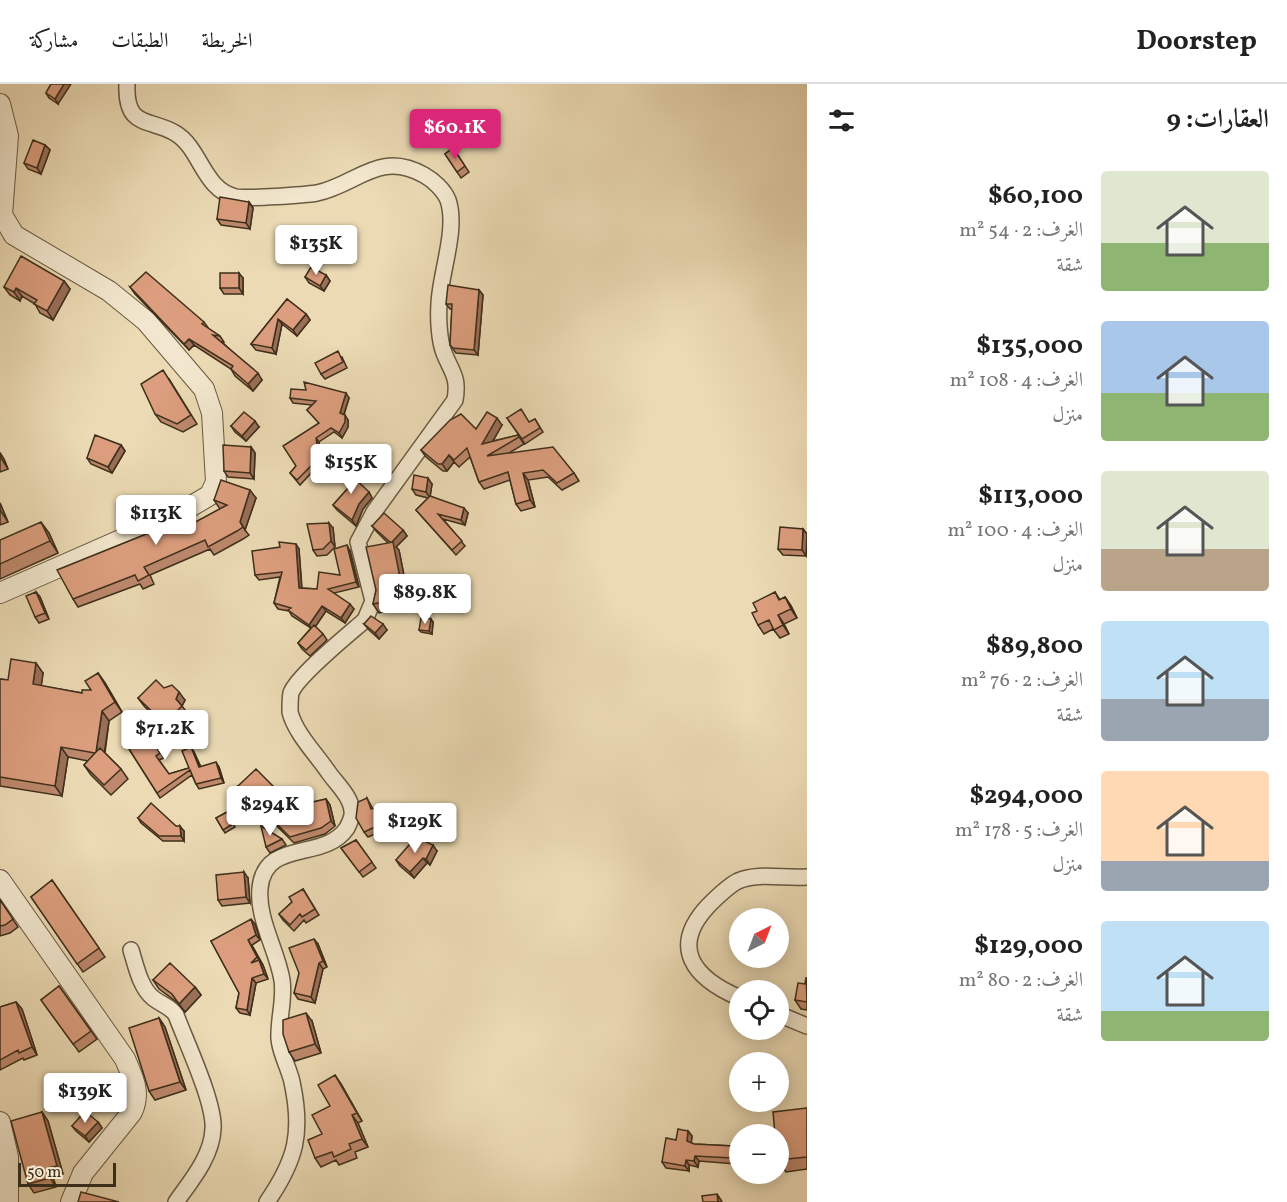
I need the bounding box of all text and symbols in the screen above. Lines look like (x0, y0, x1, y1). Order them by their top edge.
text: Doorstep (1136, 22, 1257, 61)
text: مشاركة (30, 27, 78, 56)
text: الطبقات (111, 27, 168, 56)
text: الخريطة (201, 27, 253, 56)
text: العقارات: 9 (1166, 102, 1269, 138)
icon: filters (825, 104, 858, 137)
pin: $60.1K (406, 109, 504, 160)
text: $60.1K (424, 114, 486, 142)
text: $60,100 (988, 178, 1083, 214)
icon: home (1149, 195, 1221, 267)
text: الغرف: 2 · 54 m² (959, 217, 1083, 245)
pin: $135K (274, 225, 358, 276)
text: $135K (289, 230, 343, 258)
text: شقة (1057, 252, 1083, 280)
text: $135,000 (976, 328, 1083, 364)
icon: home (1149, 345, 1221, 417)
text: الغرف: 4 · 108 m² (950, 367, 1083, 395)
text: منزل (1052, 402, 1083, 430)
pin: $155K (309, 444, 393, 495)
text: $155K (325, 449, 377, 477)
text: $113,000 (978, 478, 1083, 514)
pin: $113K (114, 495, 198, 546)
icon: home (1149, 495, 1221, 567)
text: $113K (130, 500, 182, 528)
text: الغرف: 4 · 100 m² (947, 517, 1083, 545)
text: منزل (1052, 552, 1083, 580)
pin: $89.8K (376, 574, 474, 625)
text: $89.8K (393, 579, 457, 607)
text: $89,800 (986, 628, 1083, 664)
icon: home (1149, 645, 1221, 717)
text: الغرف: 2 · 76 m² (961, 667, 1083, 695)
text: شقة (1057, 702, 1083, 730)
pin: $71.2K (116, 710, 214, 761)
text: $71.2K (135, 715, 195, 743)
text: $294,000 (969, 778, 1083, 814)
pin: $294K (228, 786, 312, 837)
text: $294K (241, 791, 299, 819)
icon: home (1149, 795, 1221, 867)
pin: $129K (373, 803, 457, 854)
text: $129K (387, 808, 443, 836)
text: الغرف: 5 · 178 m² (955, 817, 1083, 845)
text: منزل (1052, 852, 1083, 880)
north arrow (729, 908, 789, 968)
map controls (729, 908, 789, 1184)
text: $129,000 (974, 928, 1083, 964)
icon: home (1149, 945, 1221, 1017)
text: الغرف: 2 · 80 m² (959, 967, 1083, 995)
button: locate (729, 980, 789, 1040)
text: شقة (1057, 1002, 1083, 1030)
button: + (729, 1052, 789, 1112)
pin: $139K (43, 1073, 127, 1124)
text: $139K (58, 1078, 112, 1106)
button: − (729, 1124, 789, 1184)
scale bar (18, 1160, 116, 1188)
text: 50 m (27, 1162, 61, 1184)

